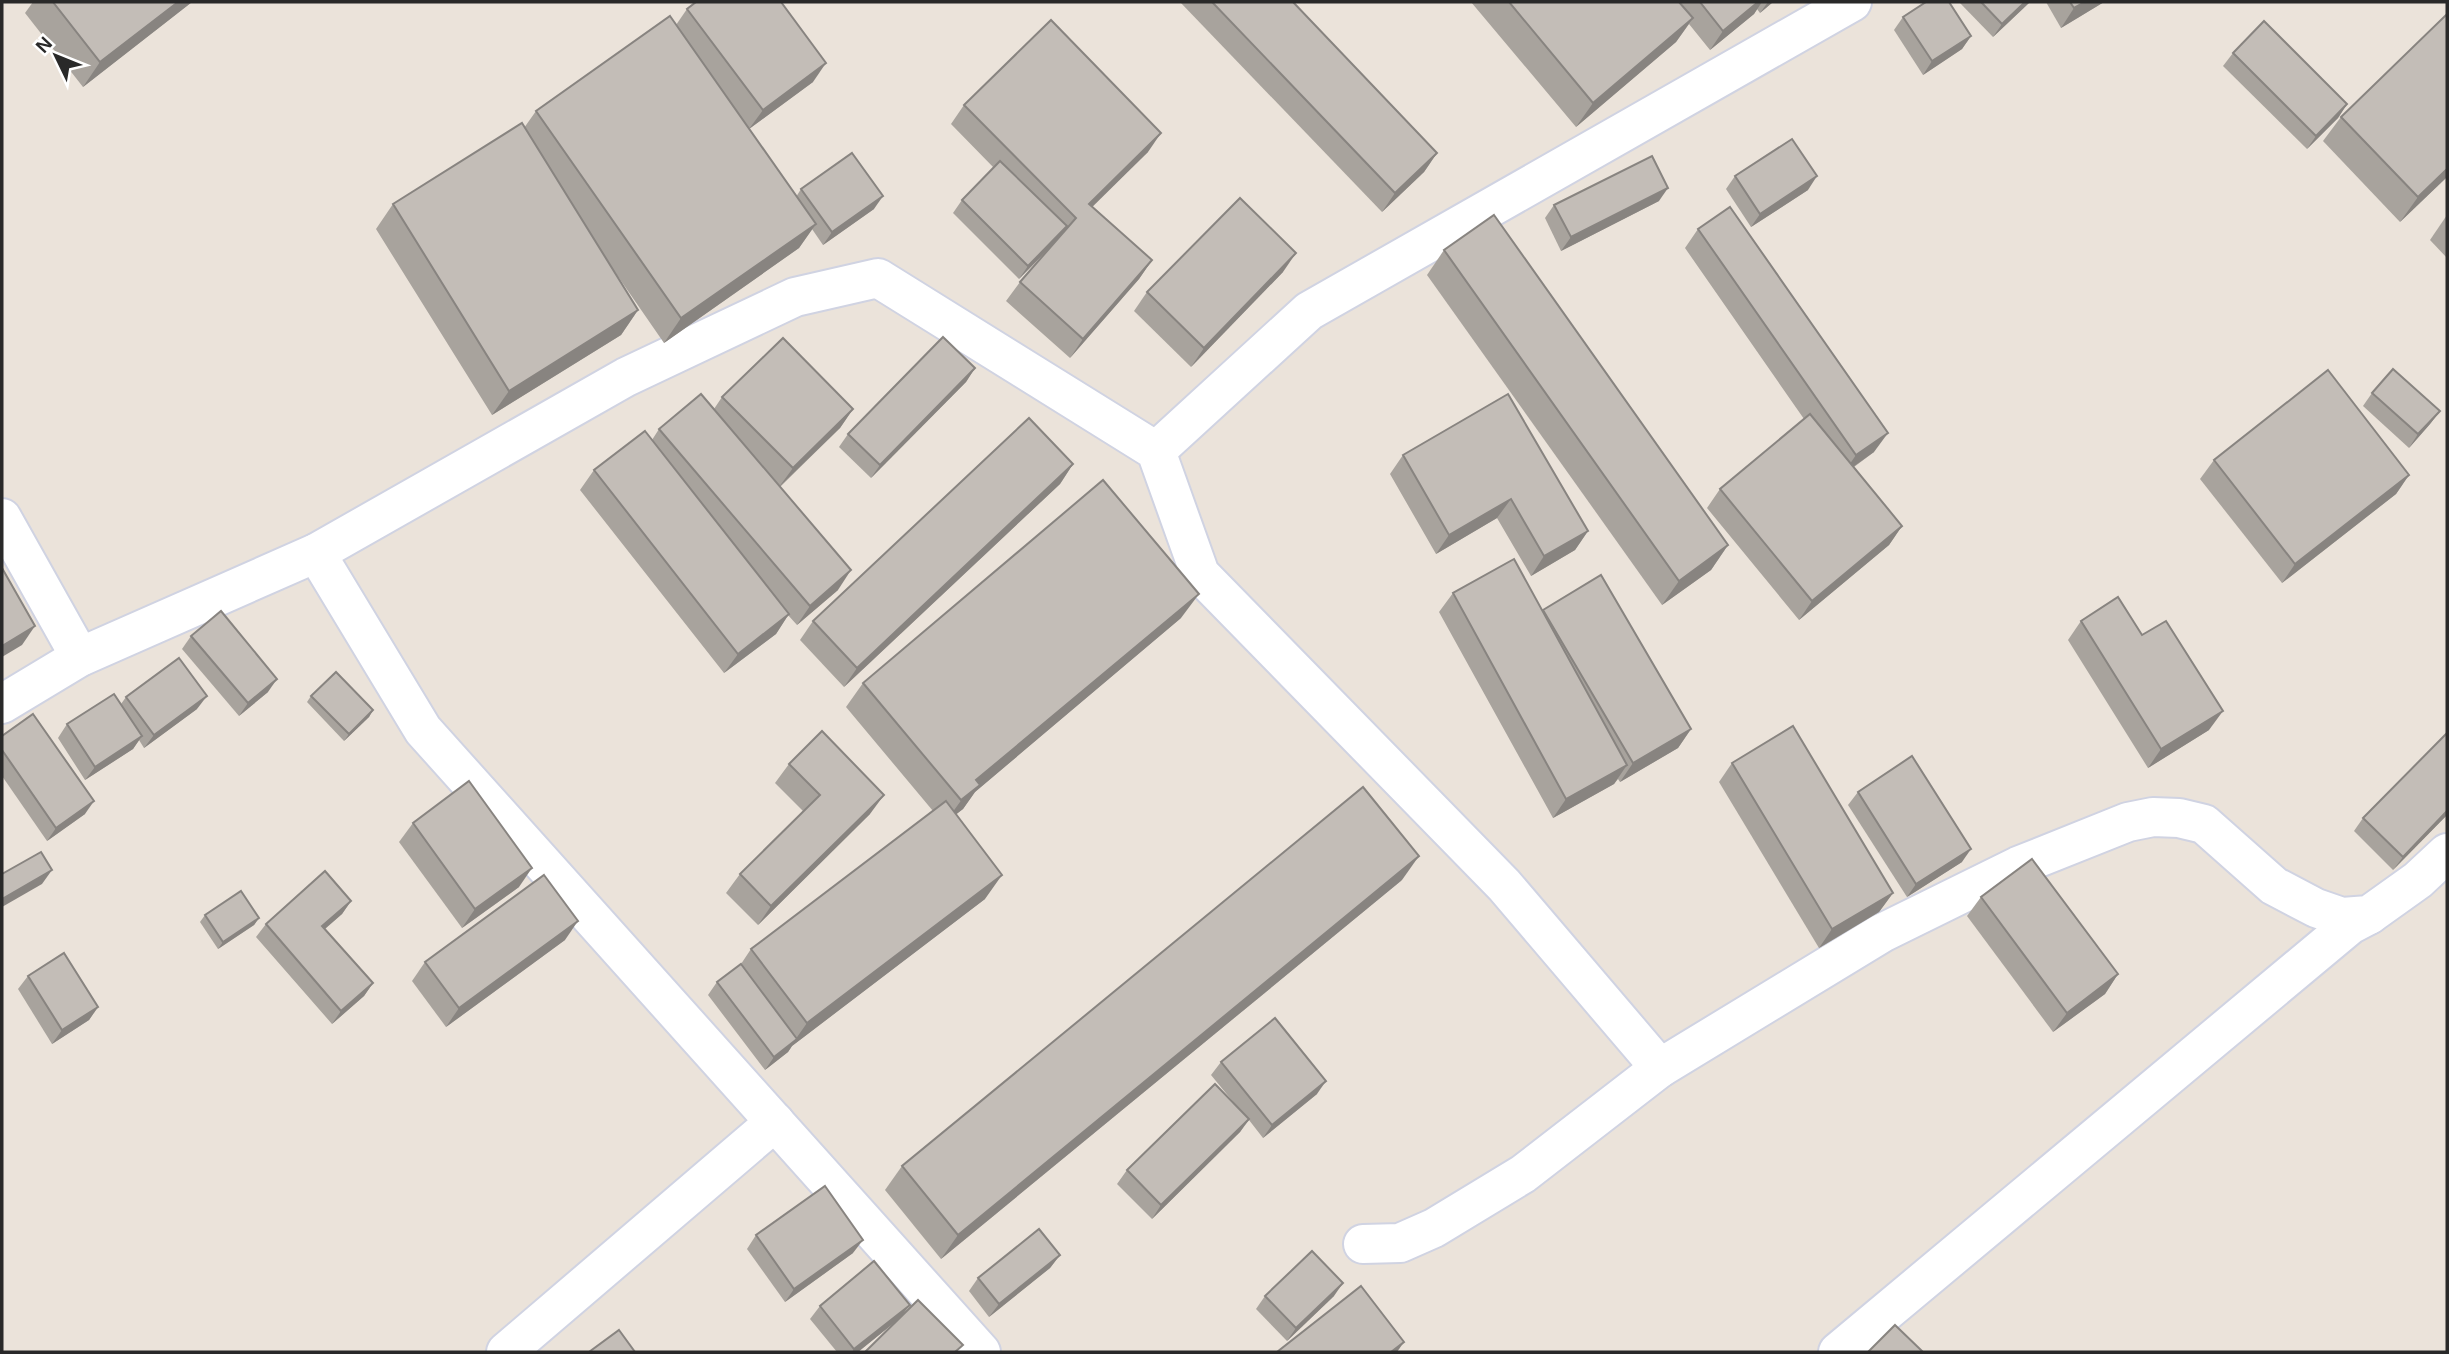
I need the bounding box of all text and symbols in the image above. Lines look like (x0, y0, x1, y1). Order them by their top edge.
north arrow (21, 21, 91, 91)
text: N (32, 33, 56, 57)

